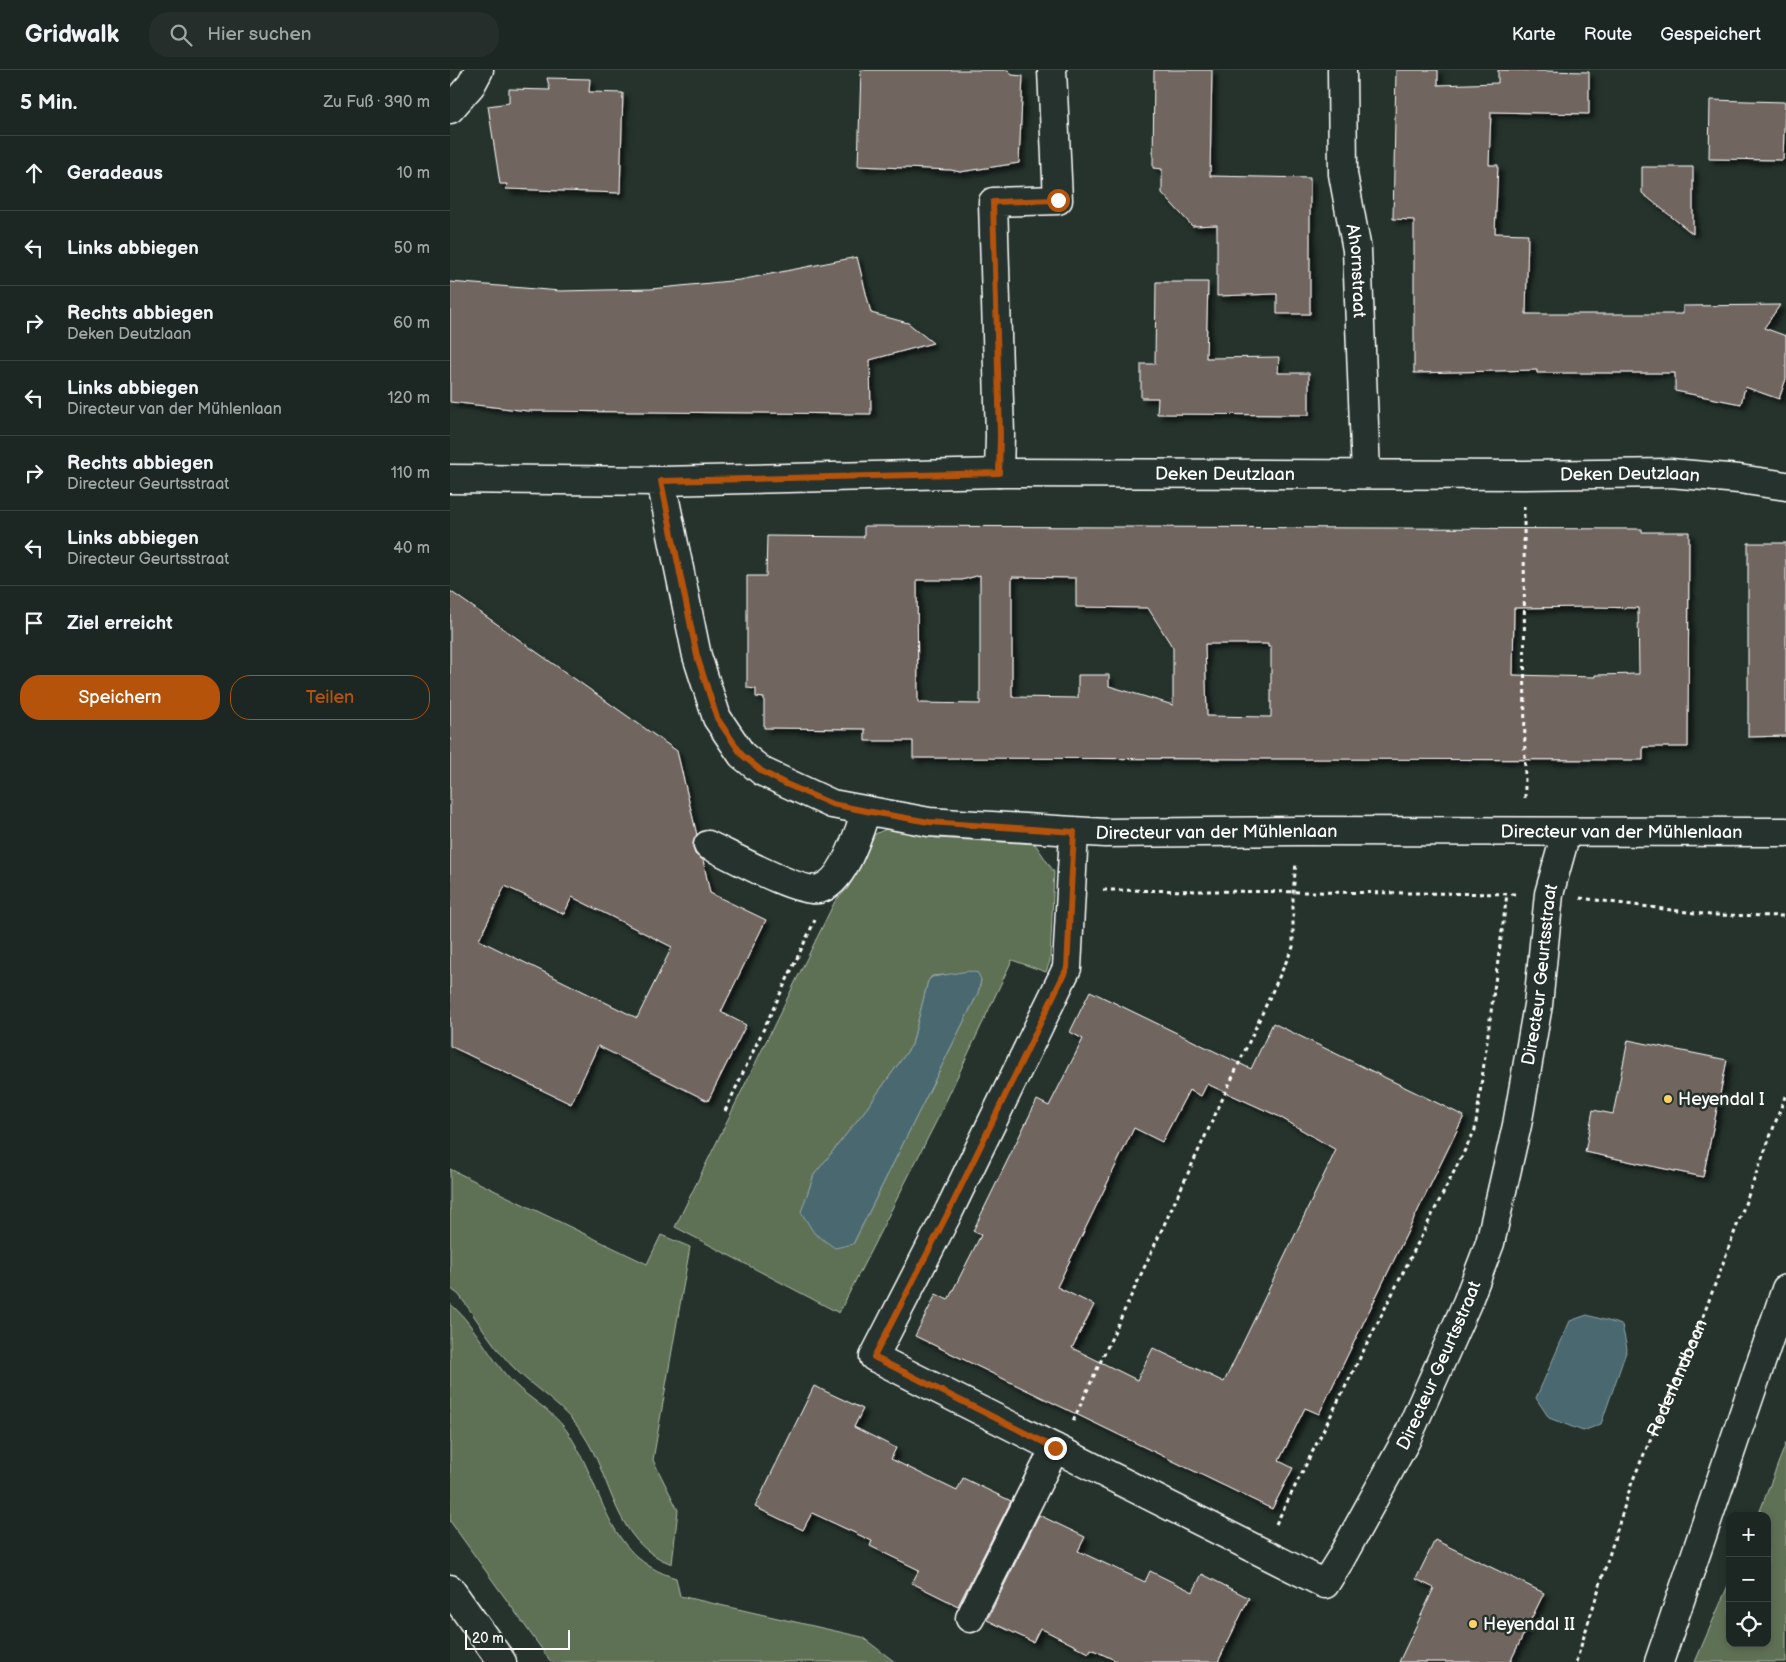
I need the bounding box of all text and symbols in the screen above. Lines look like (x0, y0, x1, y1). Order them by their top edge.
search box (149, 12, 499, 57)
text: Gridwalk (25, 20, 119, 49)
icon: search (167, 21, 195, 49)
text: Hier suchen (207, 23, 311, 46)
text: Karte (1512, 24, 1556, 45)
text: Route (1584, 24, 1632, 45)
text: Gespeichert (1660, 24, 1761, 45)
text: 5 Min. (20, 90, 77, 115)
text: Zu Fuß · 390 m (324, 93, 430, 112)
icon: ahead (20, 159, 48, 187)
text: Geradeaus (67, 162, 163, 185)
text: 10 m (397, 164, 430, 183)
route start (1047, 189, 1070, 212)
street label: Ahornstraat (1341, 222, 1370, 319)
icon: left (20, 234, 48, 262)
text: Links abbiegen (67, 237, 199, 260)
text: 50 m (394, 239, 430, 258)
text: Rechts abbiegen (67, 302, 214, 325)
icon: right (20, 309, 48, 337)
text: 60 m (393, 314, 430, 333)
text: Deken Deutzlaan (67, 325, 191, 344)
text: Links abbiegen (67, 377, 199, 400)
icon: left (20, 384, 48, 412)
text: 120 m (387, 389, 430, 408)
text: Directeur van der Mühlenlaan (67, 400, 282, 419)
text: Rechts abbiegen (67, 452, 214, 475)
icon: right (20, 459, 48, 487)
street label: Deken Deutzlaan (1560, 463, 1701, 487)
text: 110 m (391, 464, 430, 483)
street label: Deken Deutzlaan (1155, 464, 1295, 485)
text: Directeur Geurtsstraat (67, 475, 229, 494)
text: Links abbiegen (67, 527, 199, 550)
icon: left (20, 534, 48, 562)
text: 40 m (393, 539, 430, 558)
text: Directeur Geurtsstraat (67, 550, 229, 569)
icon: arrive (20, 609, 48, 637)
text: Ziel erreicht (67, 612, 173, 635)
button: Speichern (20, 675, 220, 720)
button: Teilen (230, 675, 430, 720)
street label: Directeur van der Mühlenlaan (1095, 821, 1337, 844)
street label: Directeur van der Mühlenlaan (1501, 821, 1742, 843)
street label: Directeur Geurtsstraat (1518, 881, 1562, 1067)
place label: Heyendal I (1678, 1089, 1764, 1110)
marker: Heyendal I (1662, 1093, 1674, 1105)
street label: Directeur Geurtsstraat (1392, 1278, 1486, 1454)
street label: Roderlandbaan (1643, 1316, 1712, 1440)
route end (1044, 1437, 1067, 1460)
map controls (1726, 1512, 1771, 1647)
button: + (1726, 1512, 1771, 1557)
button: − (1726, 1557, 1771, 1602)
button: locate (1726, 1602, 1771, 1647)
place label: Heyendal II (1483, 1614, 1575, 1635)
marker: Heyendal II (1467, 1618, 1479, 1630)
scale bar (465, 1627, 570, 1650)
text: 20 m (472, 1630, 504, 1647)

